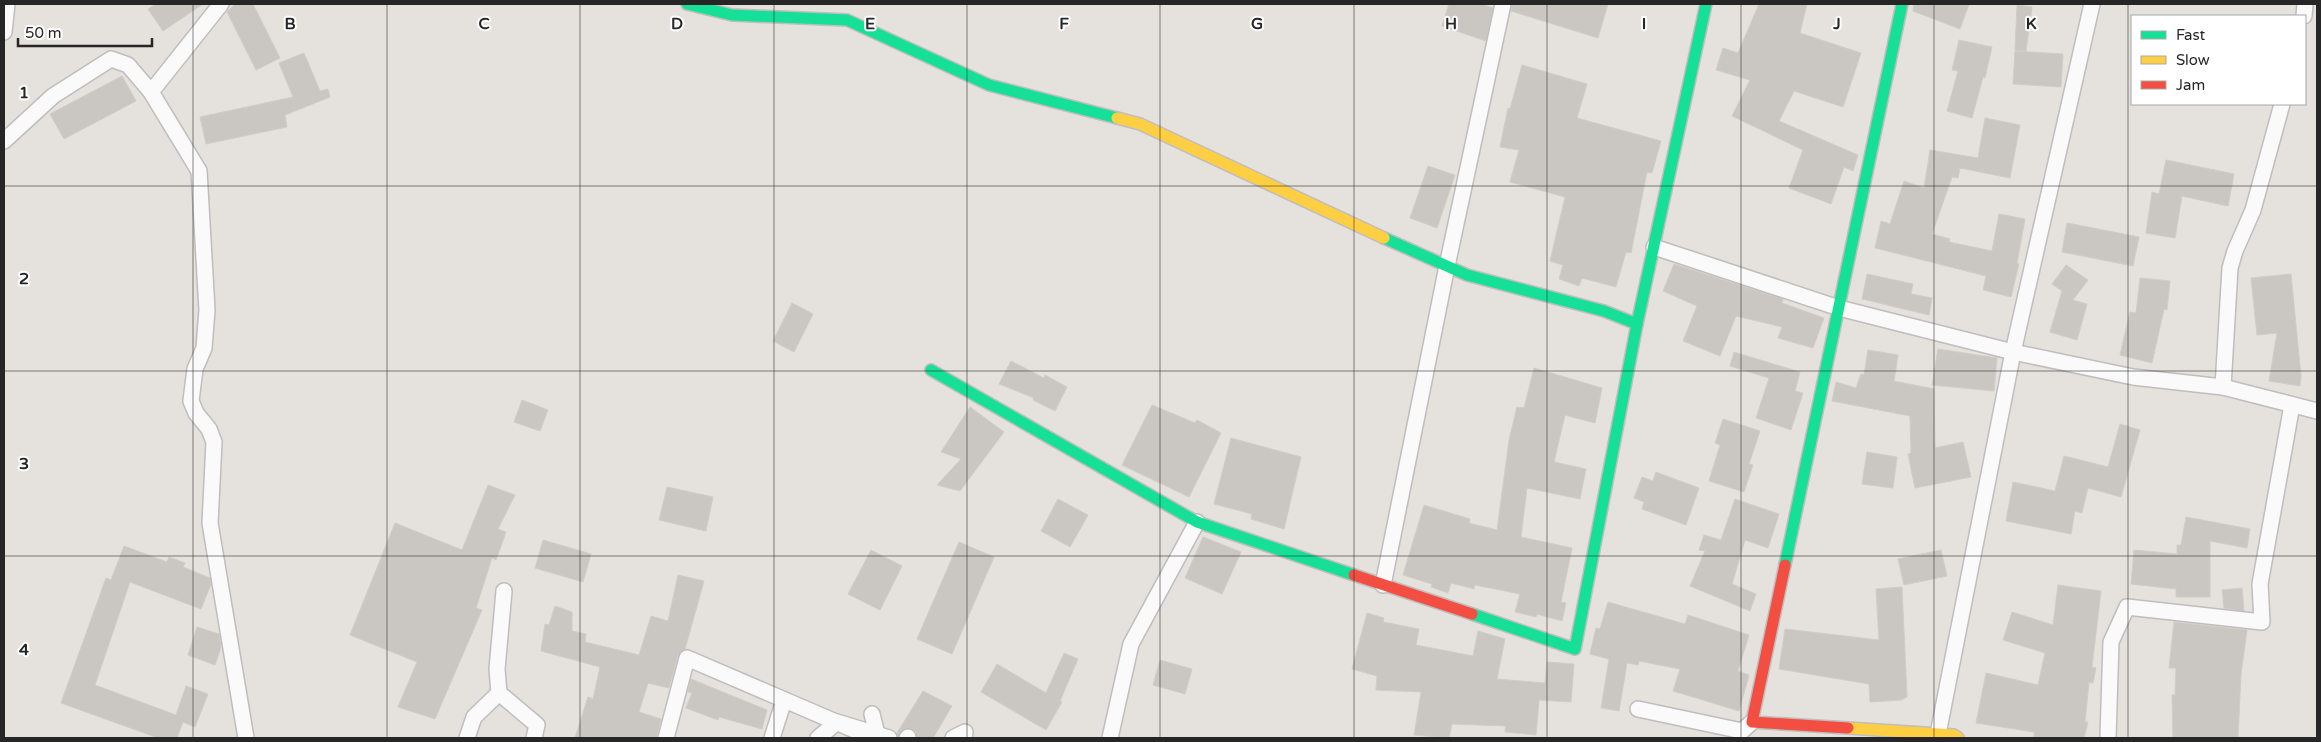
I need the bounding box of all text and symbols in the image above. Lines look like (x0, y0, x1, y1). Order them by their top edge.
text: B (284, 14, 296, 34)
text: C (478, 14, 490, 34)
text: D (671, 14, 683, 34)
text: E (865, 14, 875, 34)
text: F (1059, 14, 1069, 34)
text: G (1251, 14, 1263, 34)
text: H (1445, 14, 1457, 34)
text: I (1642, 14, 1646, 34)
text: J (1832, 14, 1841, 34)
text: K (2026, 14, 2037, 34)
scale bar (18, 15, 151, 47)
legend (2131, 15, 2306, 105)
text: 50 m (25, 24, 62, 42)
text: Fast (2176, 26, 2206, 44)
text: Slow (2176, 51, 2210, 69)
text: Jam (2176, 76, 2205, 94)
text: 1 (19, 83, 29, 103)
text: 2 (19, 269, 29, 289)
text: 3 (19, 454, 29, 474)
text: 4 (19, 640, 29, 660)

